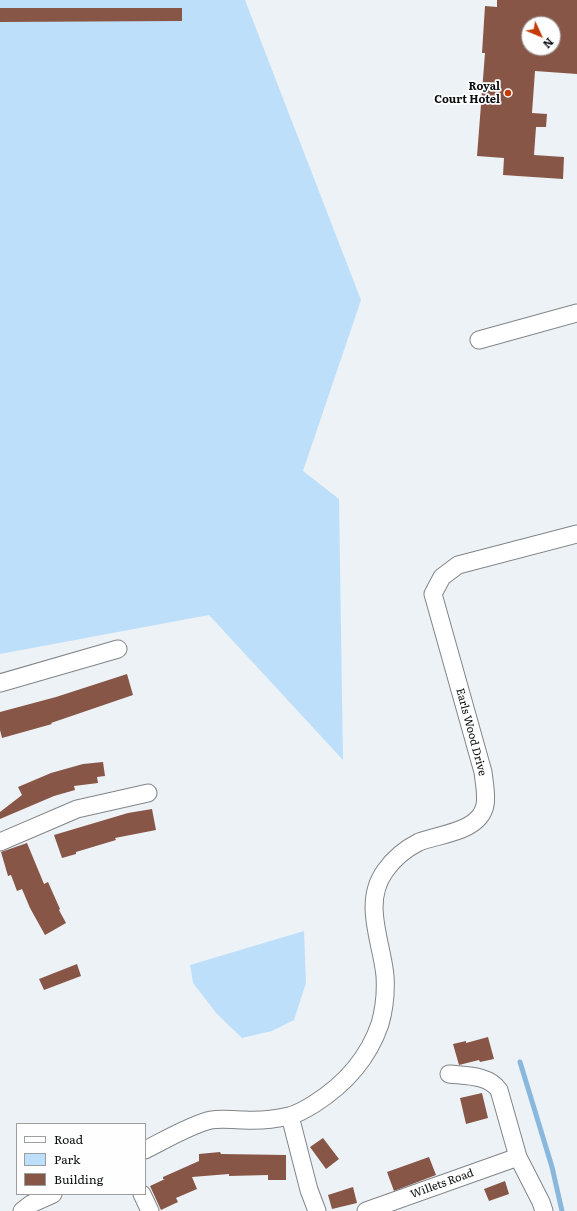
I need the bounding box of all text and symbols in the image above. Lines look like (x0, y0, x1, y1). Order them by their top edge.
north arrow (521, 16, 561, 56)
text: N (540, 35, 558, 53)
place label: Royal Court Hotel (434, 80, 500, 106)
marker: Royal Court Hotel (503, 88, 513, 98)
street label: Earls Wood Drive (453, 687, 489, 777)
legend (16, 1123, 146, 1195)
text: Road (54, 1130, 83, 1148)
text: Park (54, 1150, 80, 1168)
street label: Willets Road (409, 1166, 475, 1202)
text: Building (54, 1170, 103, 1188)

